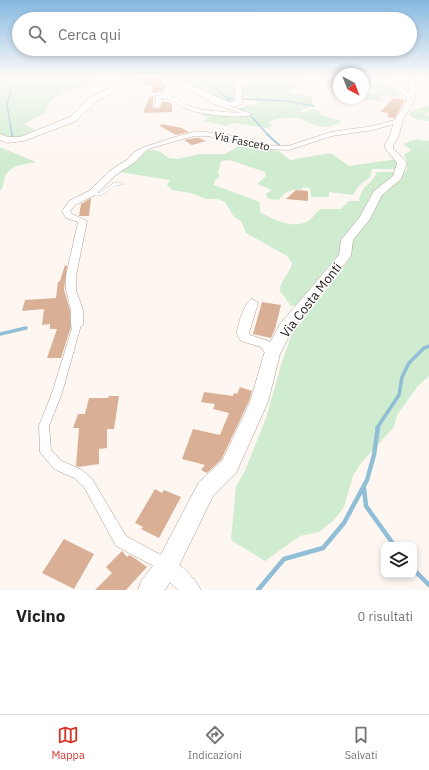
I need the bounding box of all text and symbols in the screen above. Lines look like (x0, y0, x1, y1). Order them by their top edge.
search box (12, 12, 417, 56)
icon: search (26, 23, 48, 45)
text: Cerca qui (58, 25, 121, 44)
north arrow (333, 68, 369, 104)
street label: Via Fasceto (213, 128, 271, 154)
street label: Via Costa Monti (276, 259, 346, 341)
map controls (381, 542, 417, 578)
button: layers (381, 542, 417, 578)
text: Vicino (16, 605, 65, 627)
text: 0 risultati (358, 608, 413, 625)
tab: Mappa (51, 724, 85, 762)
tab: Indicazioni (188, 724, 242, 762)
tab: Salvati (345, 724, 378, 762)

